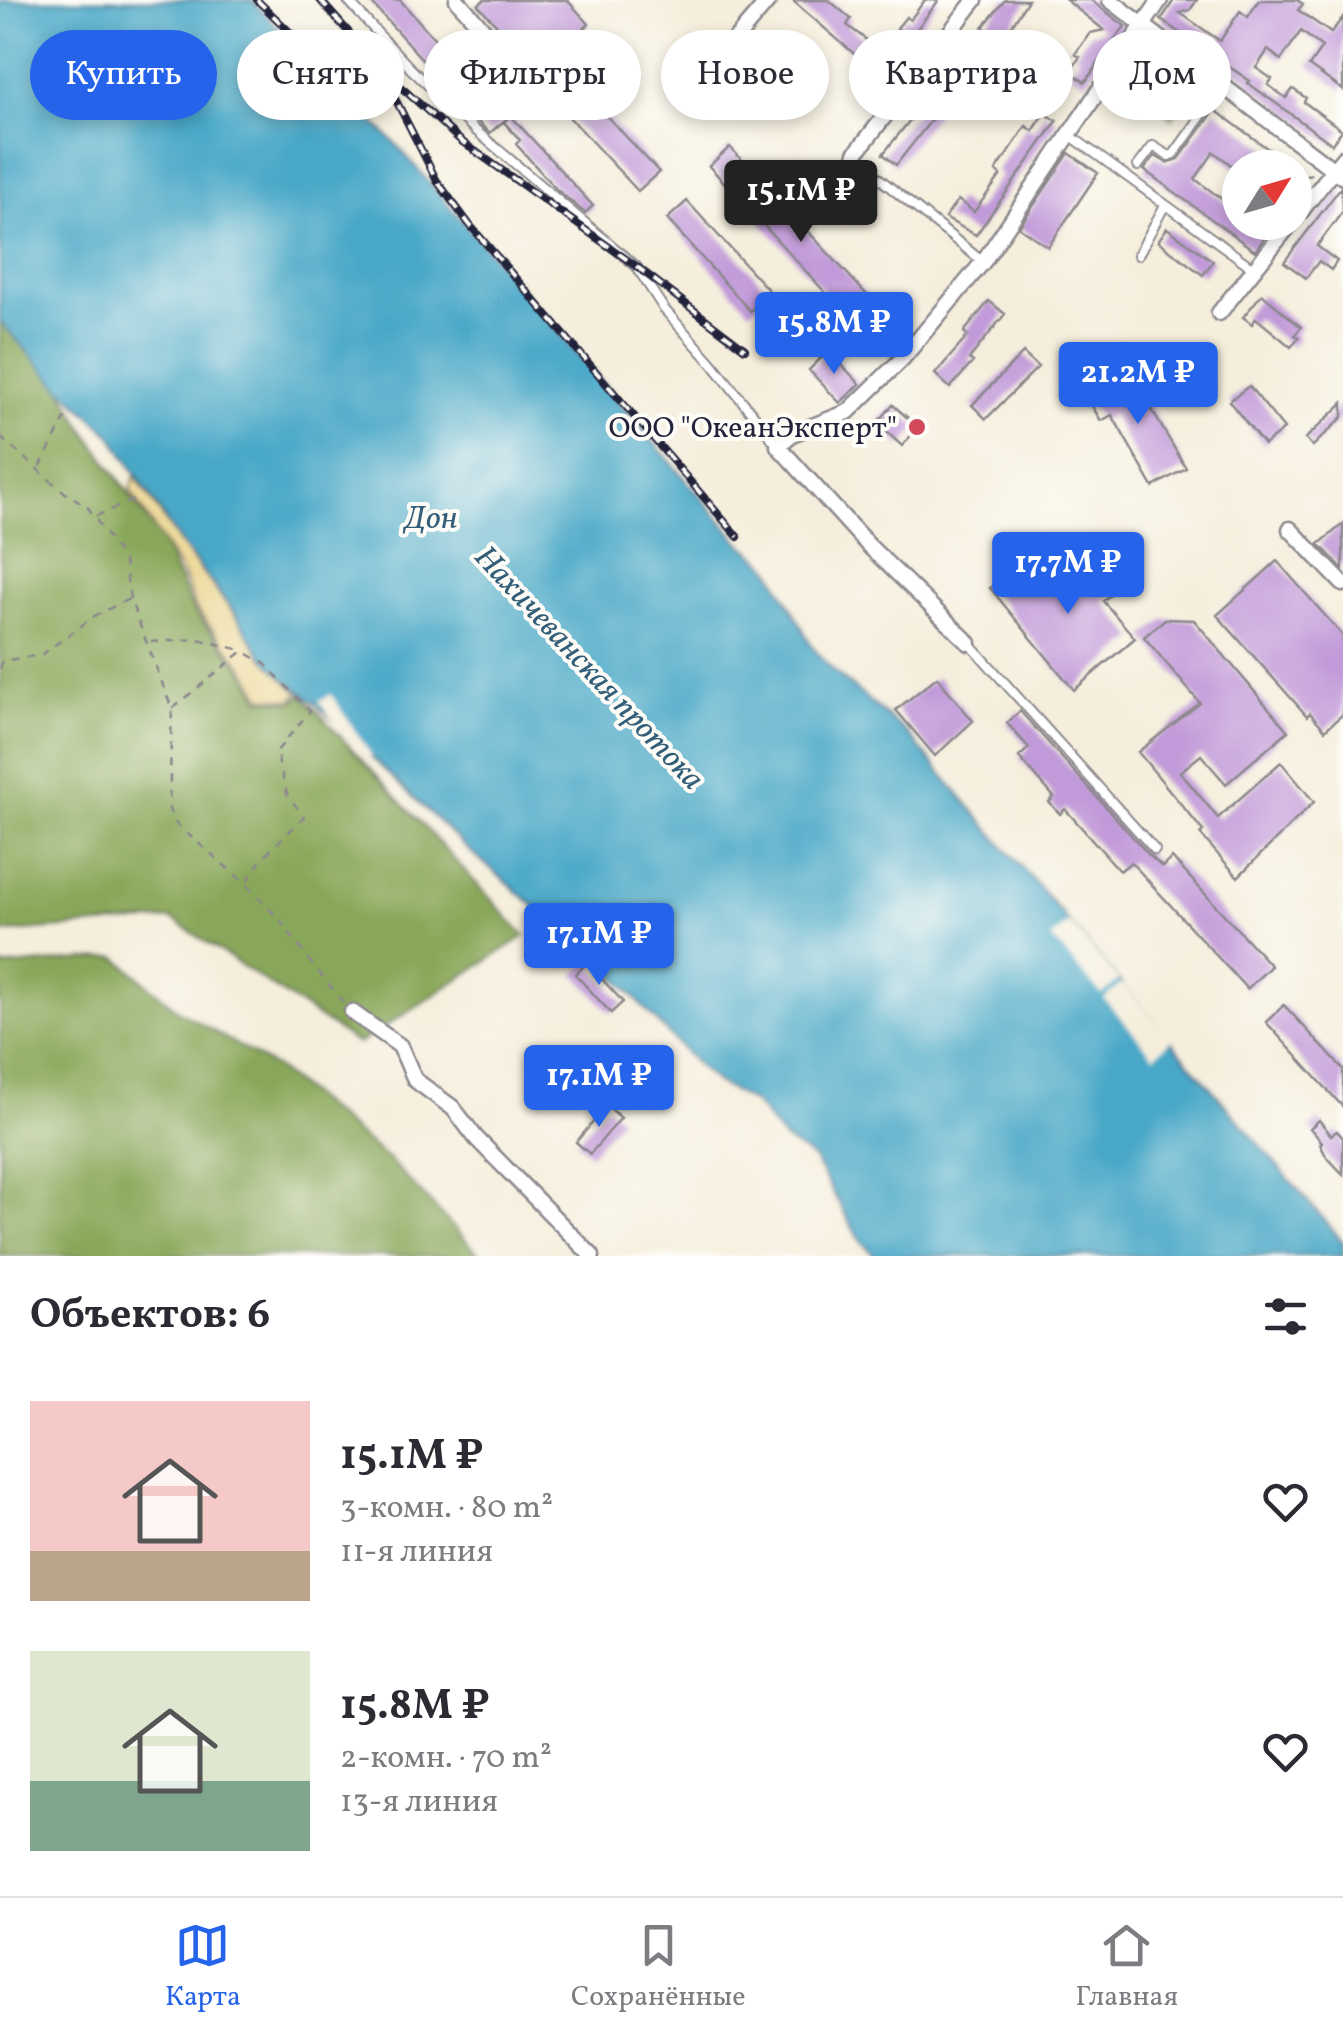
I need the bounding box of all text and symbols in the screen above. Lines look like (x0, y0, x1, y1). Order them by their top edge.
chip: Купить (30, 30, 217, 120)
chip: Снять (237, 30, 404, 120)
chip: Фильтры (424, 30, 641, 120)
chip: Новое (661, 30, 829, 120)
chip: Квартира (849, 30, 1073, 120)
chip: Дом (1093, 30, 1231, 120)
north arrow (1222, 150, 1312, 240)
map controls (1222, 150, 1312, 240)
pin: 15.1M ₽ (709, 160, 893, 245)
text: 15.1M ₽ (746, 170, 856, 214)
pin: 15.8M ₽ (742, 292, 926, 377)
text: 15.8M ₽ (777, 302, 891, 346)
pin: 21.2M ₽ (1046, 342, 1230, 427)
text: 21.2M ₽ (1081, 352, 1195, 396)
place label: ООО "ОкеанЭксперт" (609, 408, 897, 450)
marker: ООО "ОкеанЭксперт" (906, 416, 928, 438)
water label: Дон (403, 498, 457, 542)
pin: 17.7M ₽ (976, 532, 1160, 617)
water label: Нахичеванская протока (463, 537, 713, 801)
text: 17.7M ₽ (1014, 542, 1122, 586)
pin: 17.1M ₽ (507, 903, 691, 988)
text: 17.1M ₽ (546, 913, 652, 957)
pin: 17.1M ₽ (507, 1045, 691, 1130)
text: 17.1M ₽ (546, 1055, 652, 1099)
text: Объектов: 6 (30, 1287, 270, 1346)
icon: filters (1258, 1289, 1313, 1344)
text: 15.1M ₽ (340, 1428, 484, 1487)
icon: home (110, 1441, 230, 1561)
icon: heart (1258, 1474, 1313, 1529)
text: 3-комн. · 80 m² (340, 1487, 553, 1531)
text: 11-я линия (340, 1531, 493, 1575)
text: 15.8M ₽ (340, 1678, 490, 1737)
icon: home (110, 1691, 230, 1811)
icon: heart (1258, 1724, 1313, 1779)
text: 2-комн. · 70 m² (340, 1737, 552, 1781)
text: 13-я линия (340, 1781, 498, 1825)
tab: Карта (165, 1918, 241, 2017)
tab: Сохранённые (571, 1918, 746, 2017)
tab: Главная (1076, 1918, 1178, 2017)

